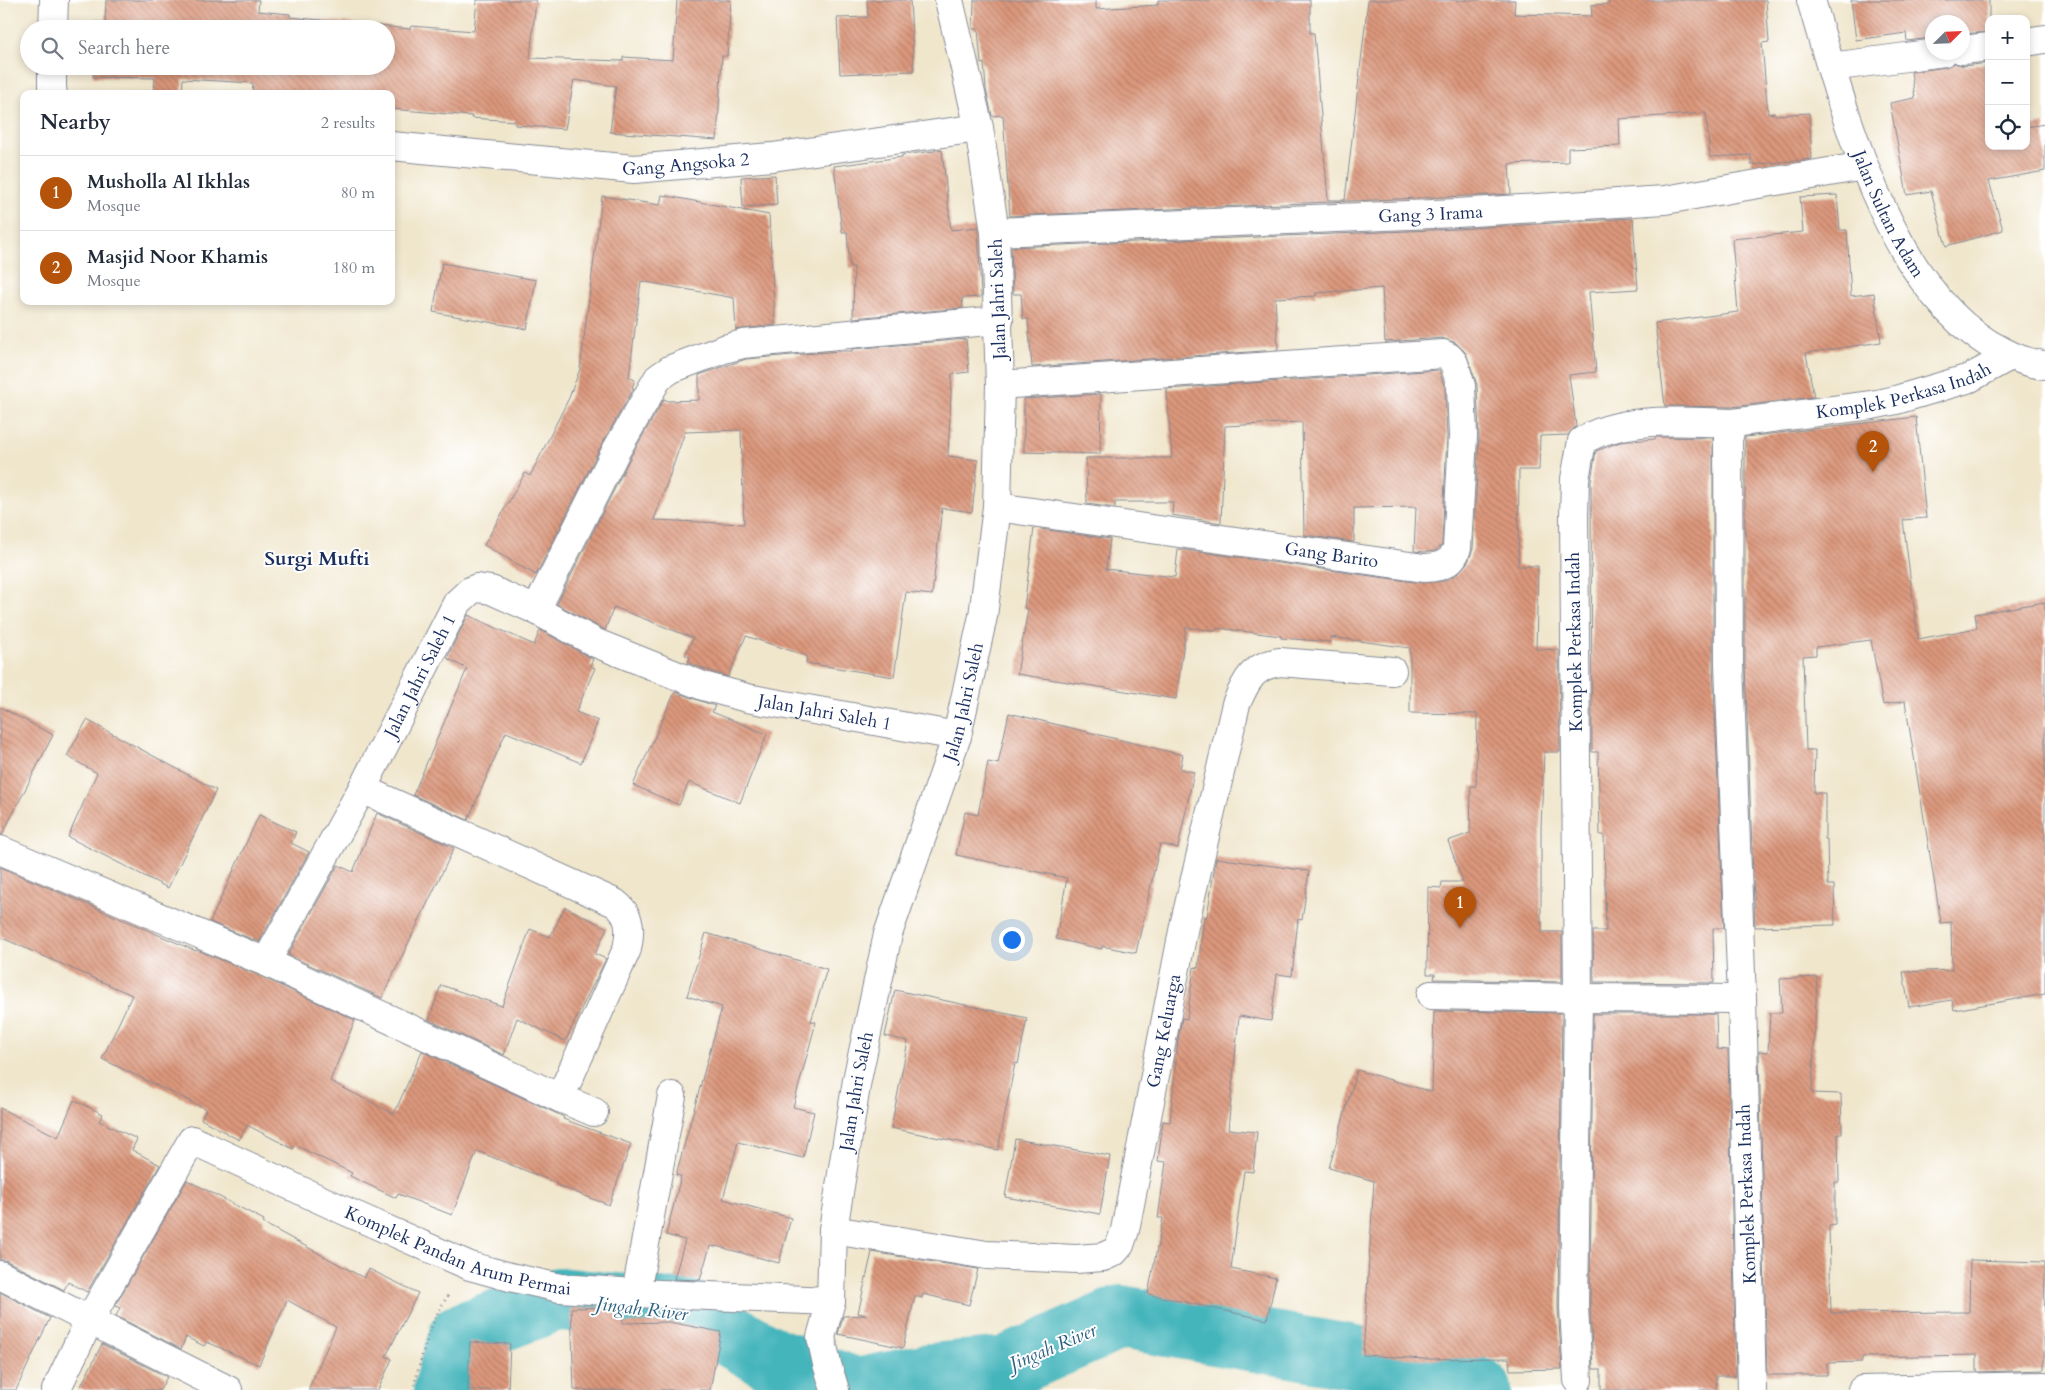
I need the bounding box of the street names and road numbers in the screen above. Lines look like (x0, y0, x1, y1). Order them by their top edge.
street label: Jalan Sultan Adam (1846, 144, 1931, 283)
street label: Gang Angsoka 2 (621, 147, 750, 182)
street label: Gang 3 Irama (1378, 199, 1484, 229)
street label: Jalan Jahri Saleh (983, 238, 1013, 363)
street label: Komplek Perkasa Indah (1814, 356, 1996, 425)
street label: Gang Barito (1283, 536, 1380, 574)
street label: Komplek Perkasa Indah (1561, 552, 1589, 732)
street label: Jalan Jahri Saleh 1 (377, 610, 462, 744)
street label: Jalan Jahri Saleh (936, 640, 989, 767)
street label: Jalan Jahri Saleh 1 (753, 687, 894, 736)
street label: Gang Keluarga (1140, 972, 1187, 1090)
street label: Jalan Jahri Saleh (833, 1029, 880, 1156)
street label: Komplek Perkasa Indah (1731, 1103, 1763, 1284)
street label: Komplek Pandan Arum Permai (341, 1200, 572, 1301)

